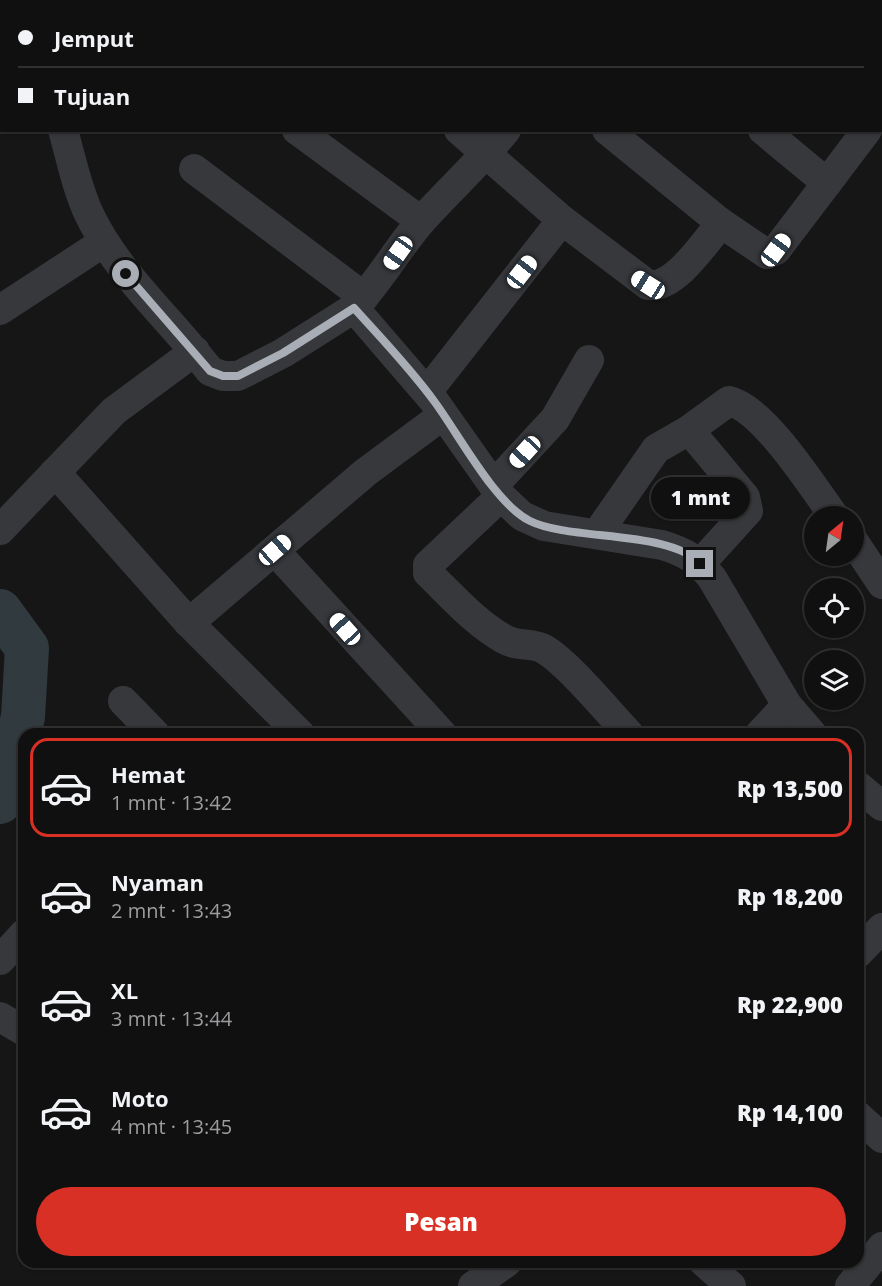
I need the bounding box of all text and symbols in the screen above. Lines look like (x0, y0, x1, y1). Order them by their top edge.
text: Jemput (54, 23, 134, 53)
text: Tujuan (54, 81, 130, 111)
car (758, 230, 794, 270)
car (380, 233, 416, 273)
car (504, 252, 540, 292)
route start (112, 260, 139, 287)
car (628, 268, 668, 302)
car (506, 433, 544, 471)
callout: 1 mnt (650, 477, 750, 519)
text: 1 mnt (671, 484, 730, 511)
north arrow (804, 506, 864, 566)
map controls (804, 506, 864, 710)
car (256, 531, 294, 569)
route end (686, 550, 713, 577)
button: locate (804, 578, 864, 638)
car (326, 610, 364, 648)
button: layers (804, 650, 864, 710)
text: Hemat (111, 759, 185, 789)
icon: car (39, 761, 93, 815)
text: Rp 13,500 (737, 773, 843, 803)
text: 1 mnt · 13:42 (111, 789, 232, 816)
text: Nyaman (111, 867, 204, 897)
icon: car (39, 869, 93, 923)
text: Rp 18,200 (737, 881, 843, 911)
text: 2 mnt · 13:43 (111, 897, 232, 924)
text: XL (111, 975, 138, 1005)
icon: car (39, 977, 93, 1031)
text: Rp 22,900 (737, 989, 843, 1019)
text: 3 mnt · 13:44 (111, 1005, 232, 1032)
text: Moto (111, 1083, 169, 1113)
icon: car (39, 1085, 93, 1139)
text: Rp 14,100 (737, 1097, 843, 1127)
text: 4 mnt · 13:45 (111, 1113, 232, 1140)
button: Pesan (36, 1187, 846, 1256)

